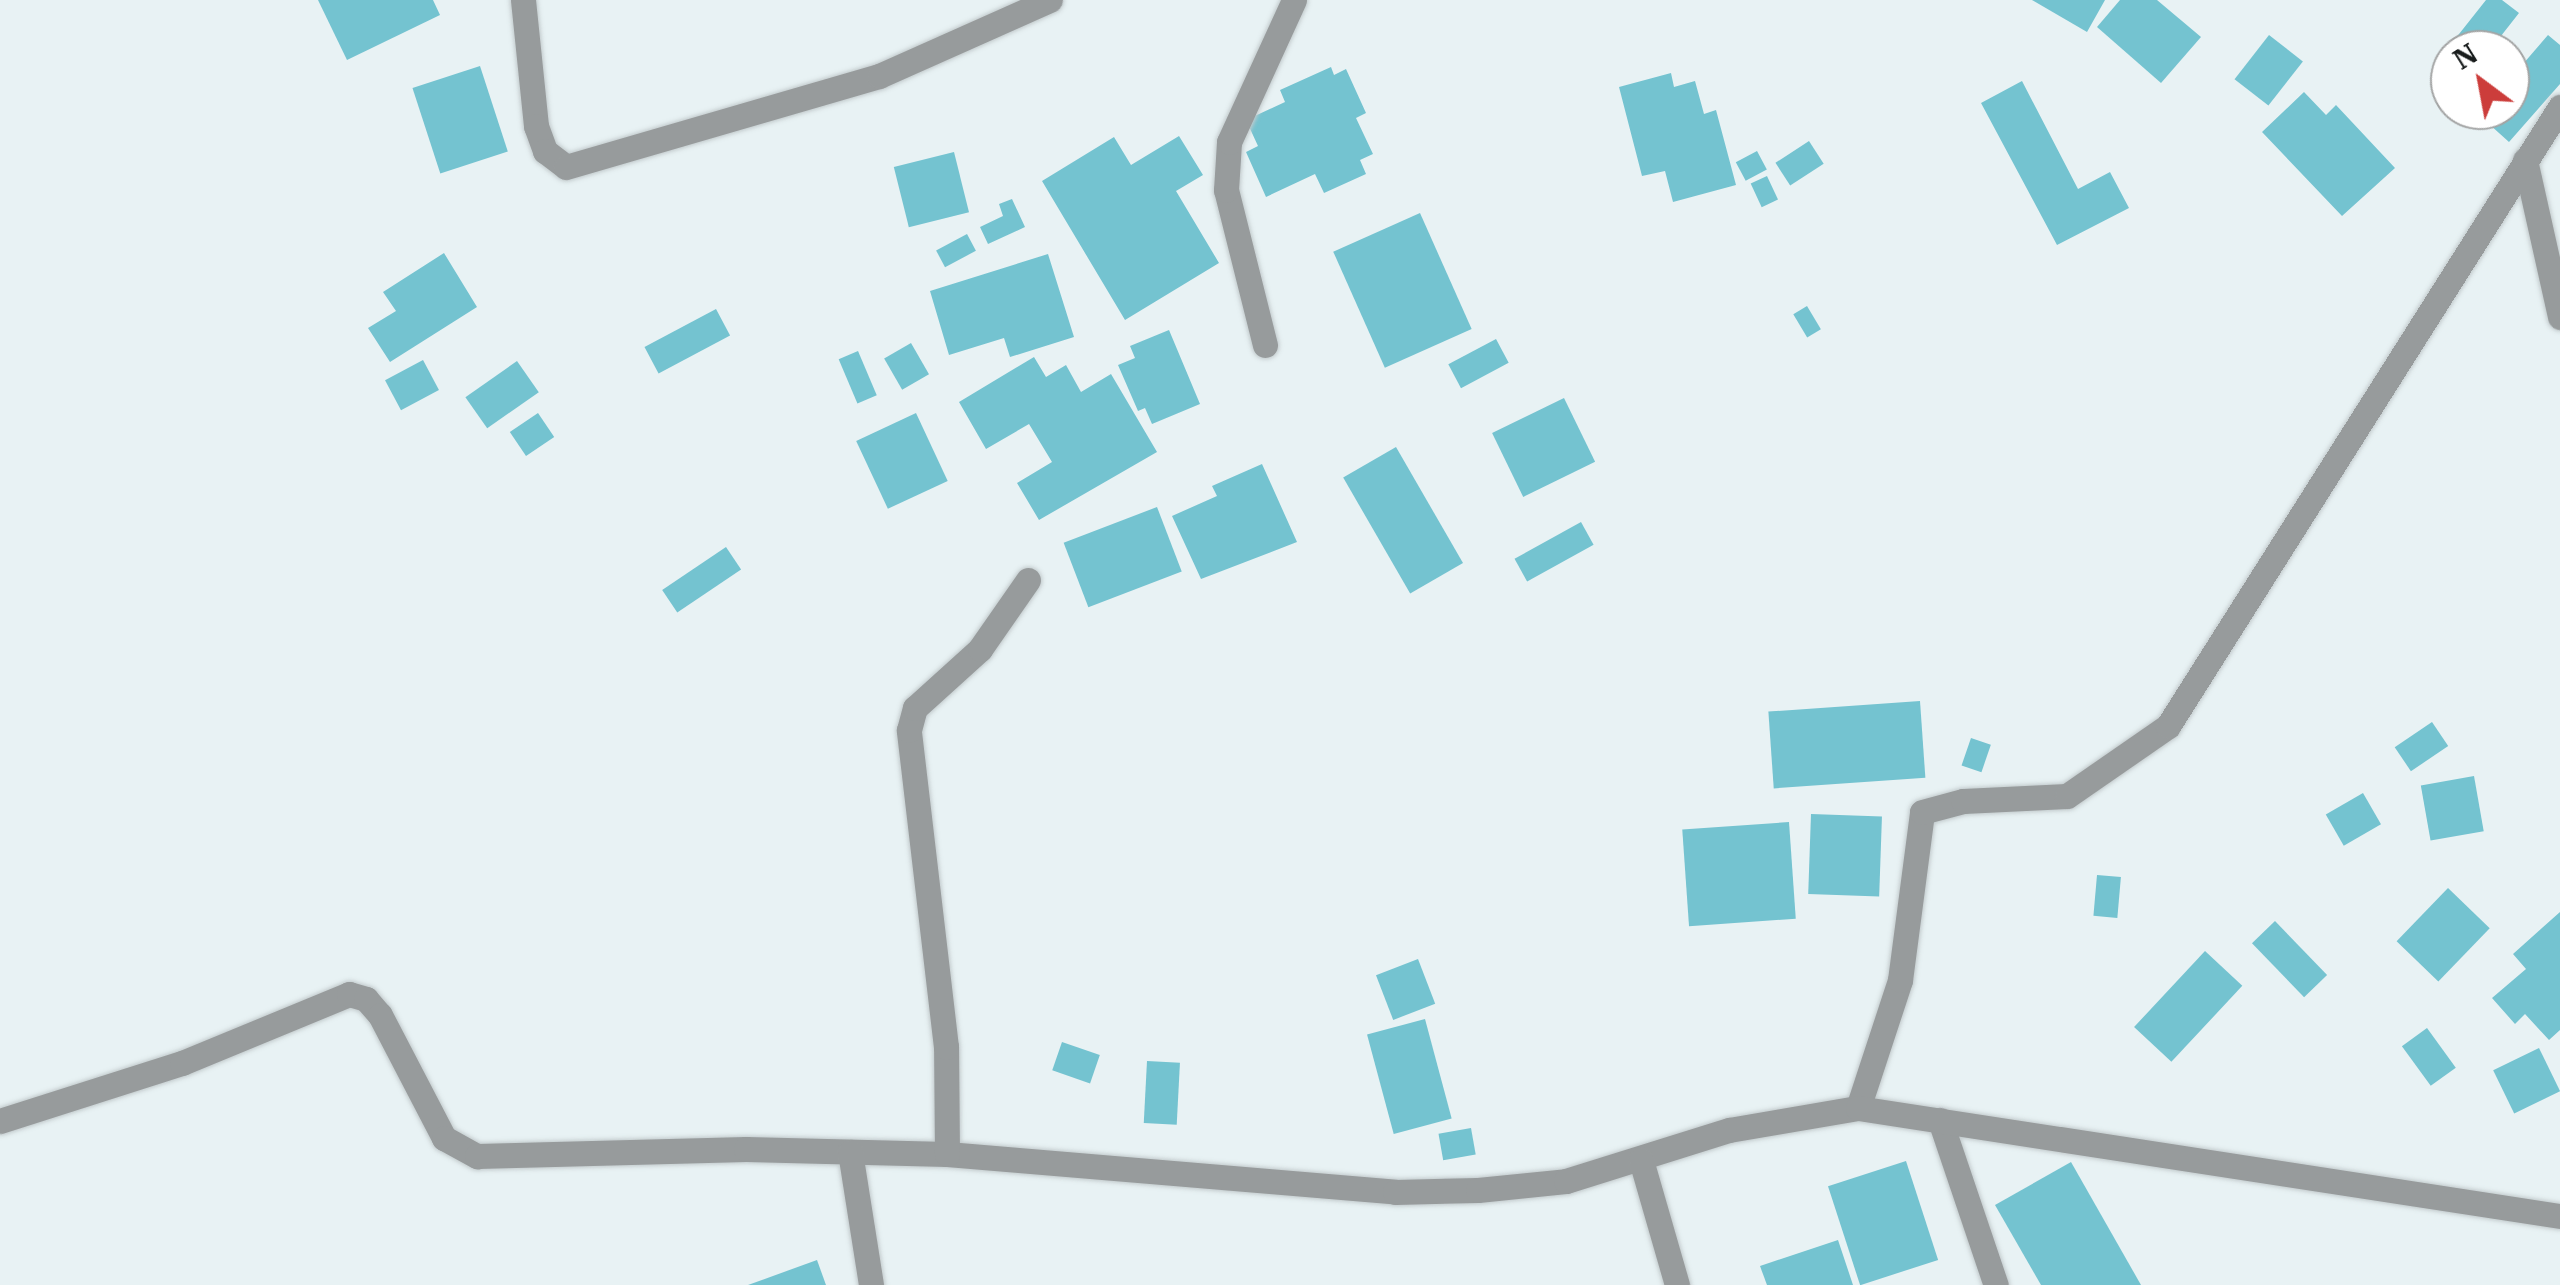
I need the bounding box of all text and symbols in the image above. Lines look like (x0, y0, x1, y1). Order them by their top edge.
north arrow (2430, 30, 2530, 130)
text: N (2446, 34, 2484, 77)

